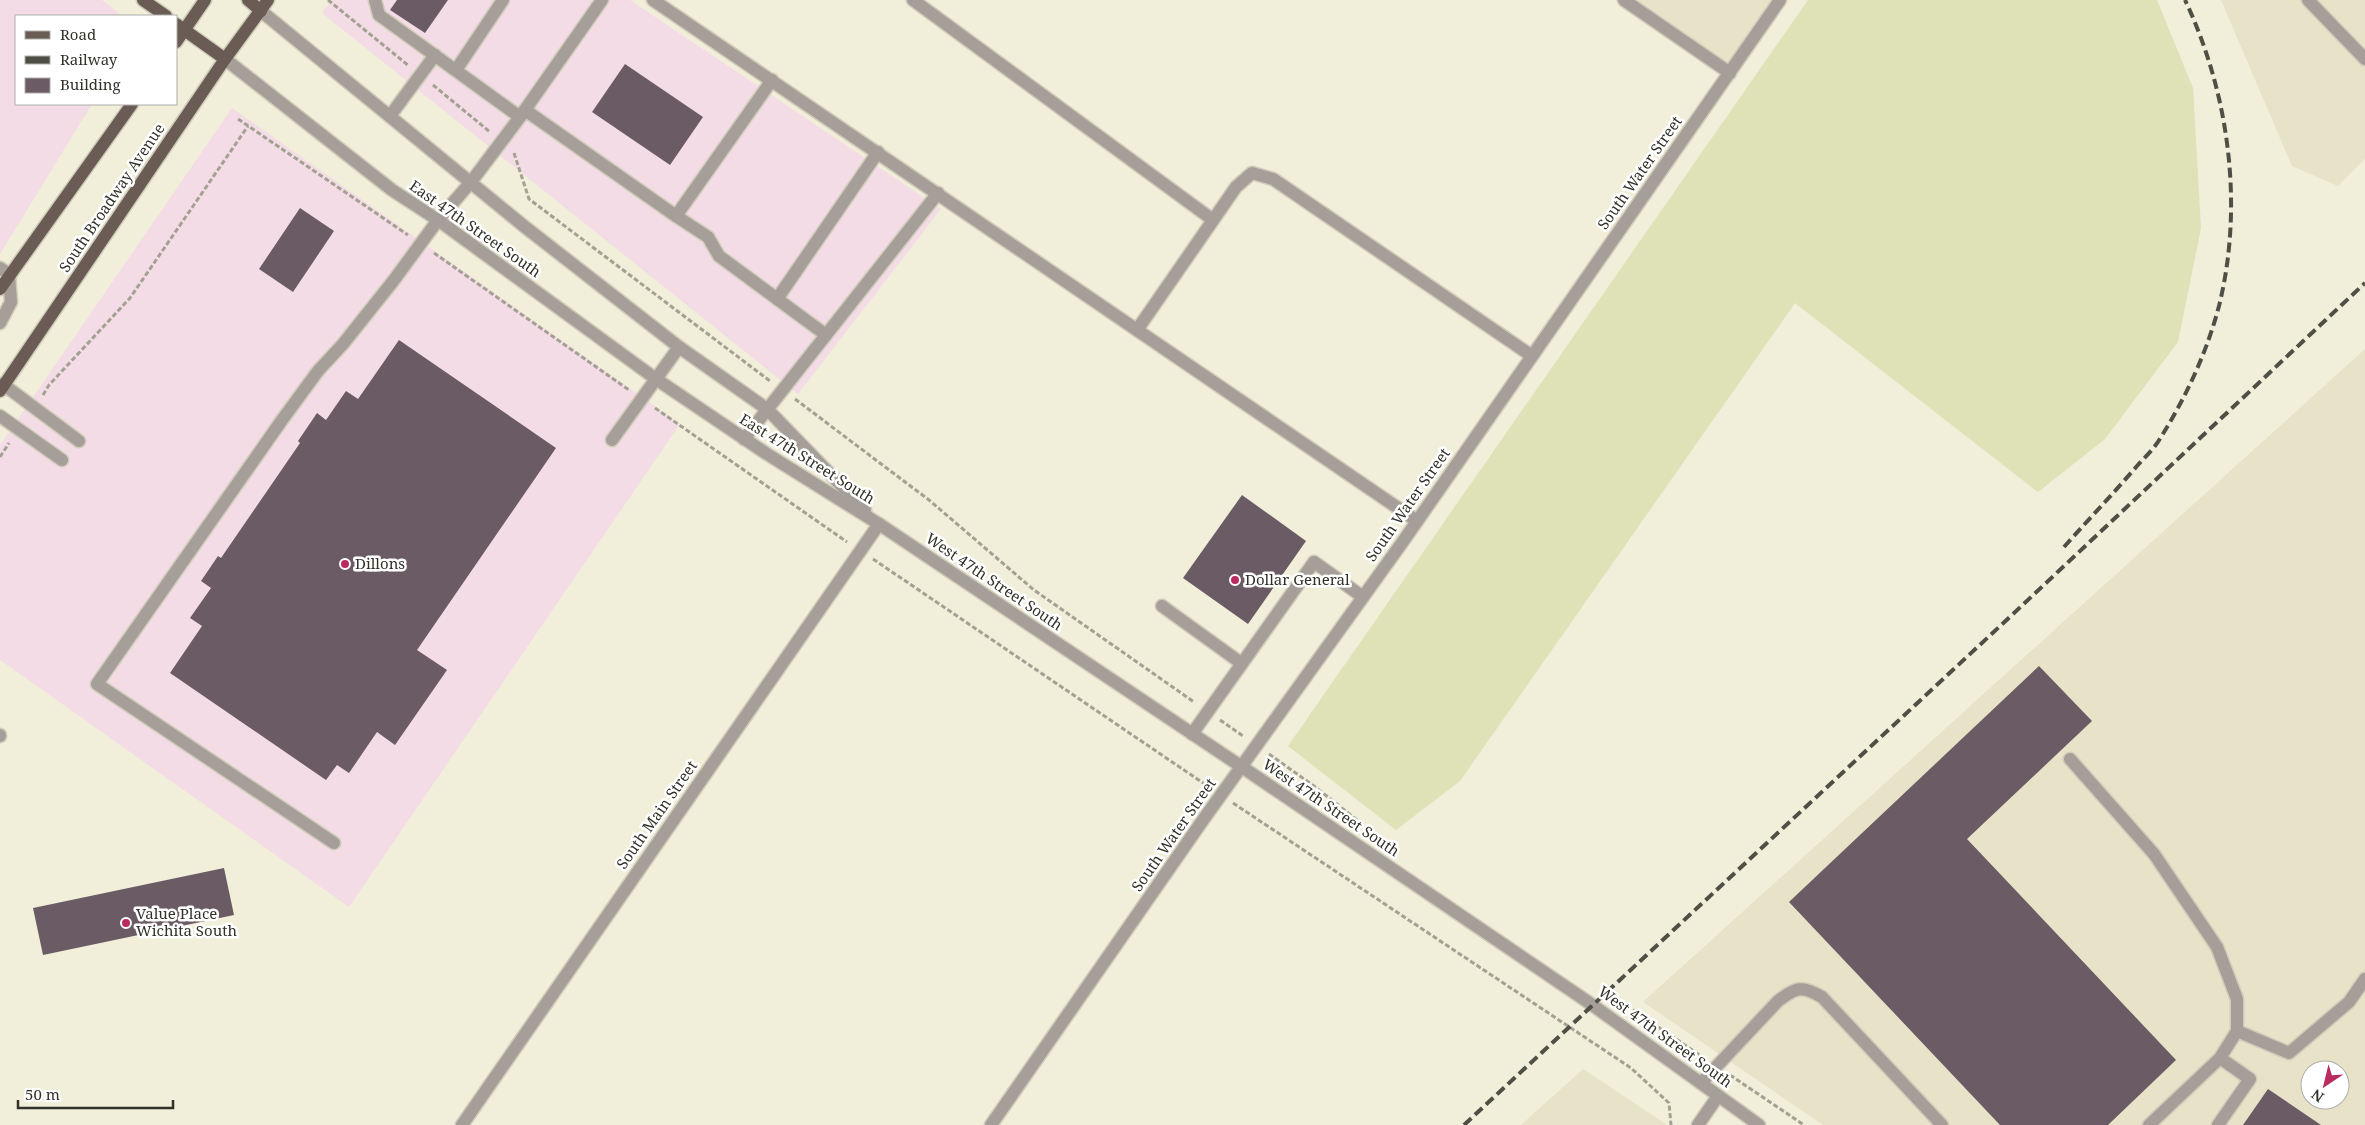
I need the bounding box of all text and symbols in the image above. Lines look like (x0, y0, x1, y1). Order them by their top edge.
legend (15, 15, 178, 105)
text: Road (60, 24, 96, 44)
text: Railway (60, 49, 118, 69)
text: Building (60, 74, 121, 94)
street label: South Water Street (1592, 112, 1686, 233)
street label: South Broadway Avenue (54, 119, 168, 276)
street label: East 47th Street South (406, 175, 546, 281)
street label: East 47th Street South (736, 408, 879, 508)
street label: South Water Street (1360, 444, 1454, 565)
street label: West 47th Street South (922, 528, 1067, 635)
place label: Dillons (355, 553, 405, 573)
marker: Dillons (339, 558, 351, 570)
place label: Dollar General (1245, 569, 1350, 589)
marker: Dollar General (1229, 574, 1241, 586)
street label: West 47th Street South (1259, 754, 1404, 861)
street label: South Main Street (611, 756, 701, 872)
street label: South Water Street (1126, 774, 1220, 895)
place label: Value Place Wichita South (136, 903, 237, 940)
marker: Value Place Wichita South (120, 917, 132, 929)
street label: West 47th Street South (1595, 981, 1737, 1092)
north arrow (2300, 1060, 2350, 1110)
scale bar (18, 1078, 172, 1110)
text: 50 m (25, 1084, 60, 1104)
text: N (2307, 1085, 2327, 1107)

